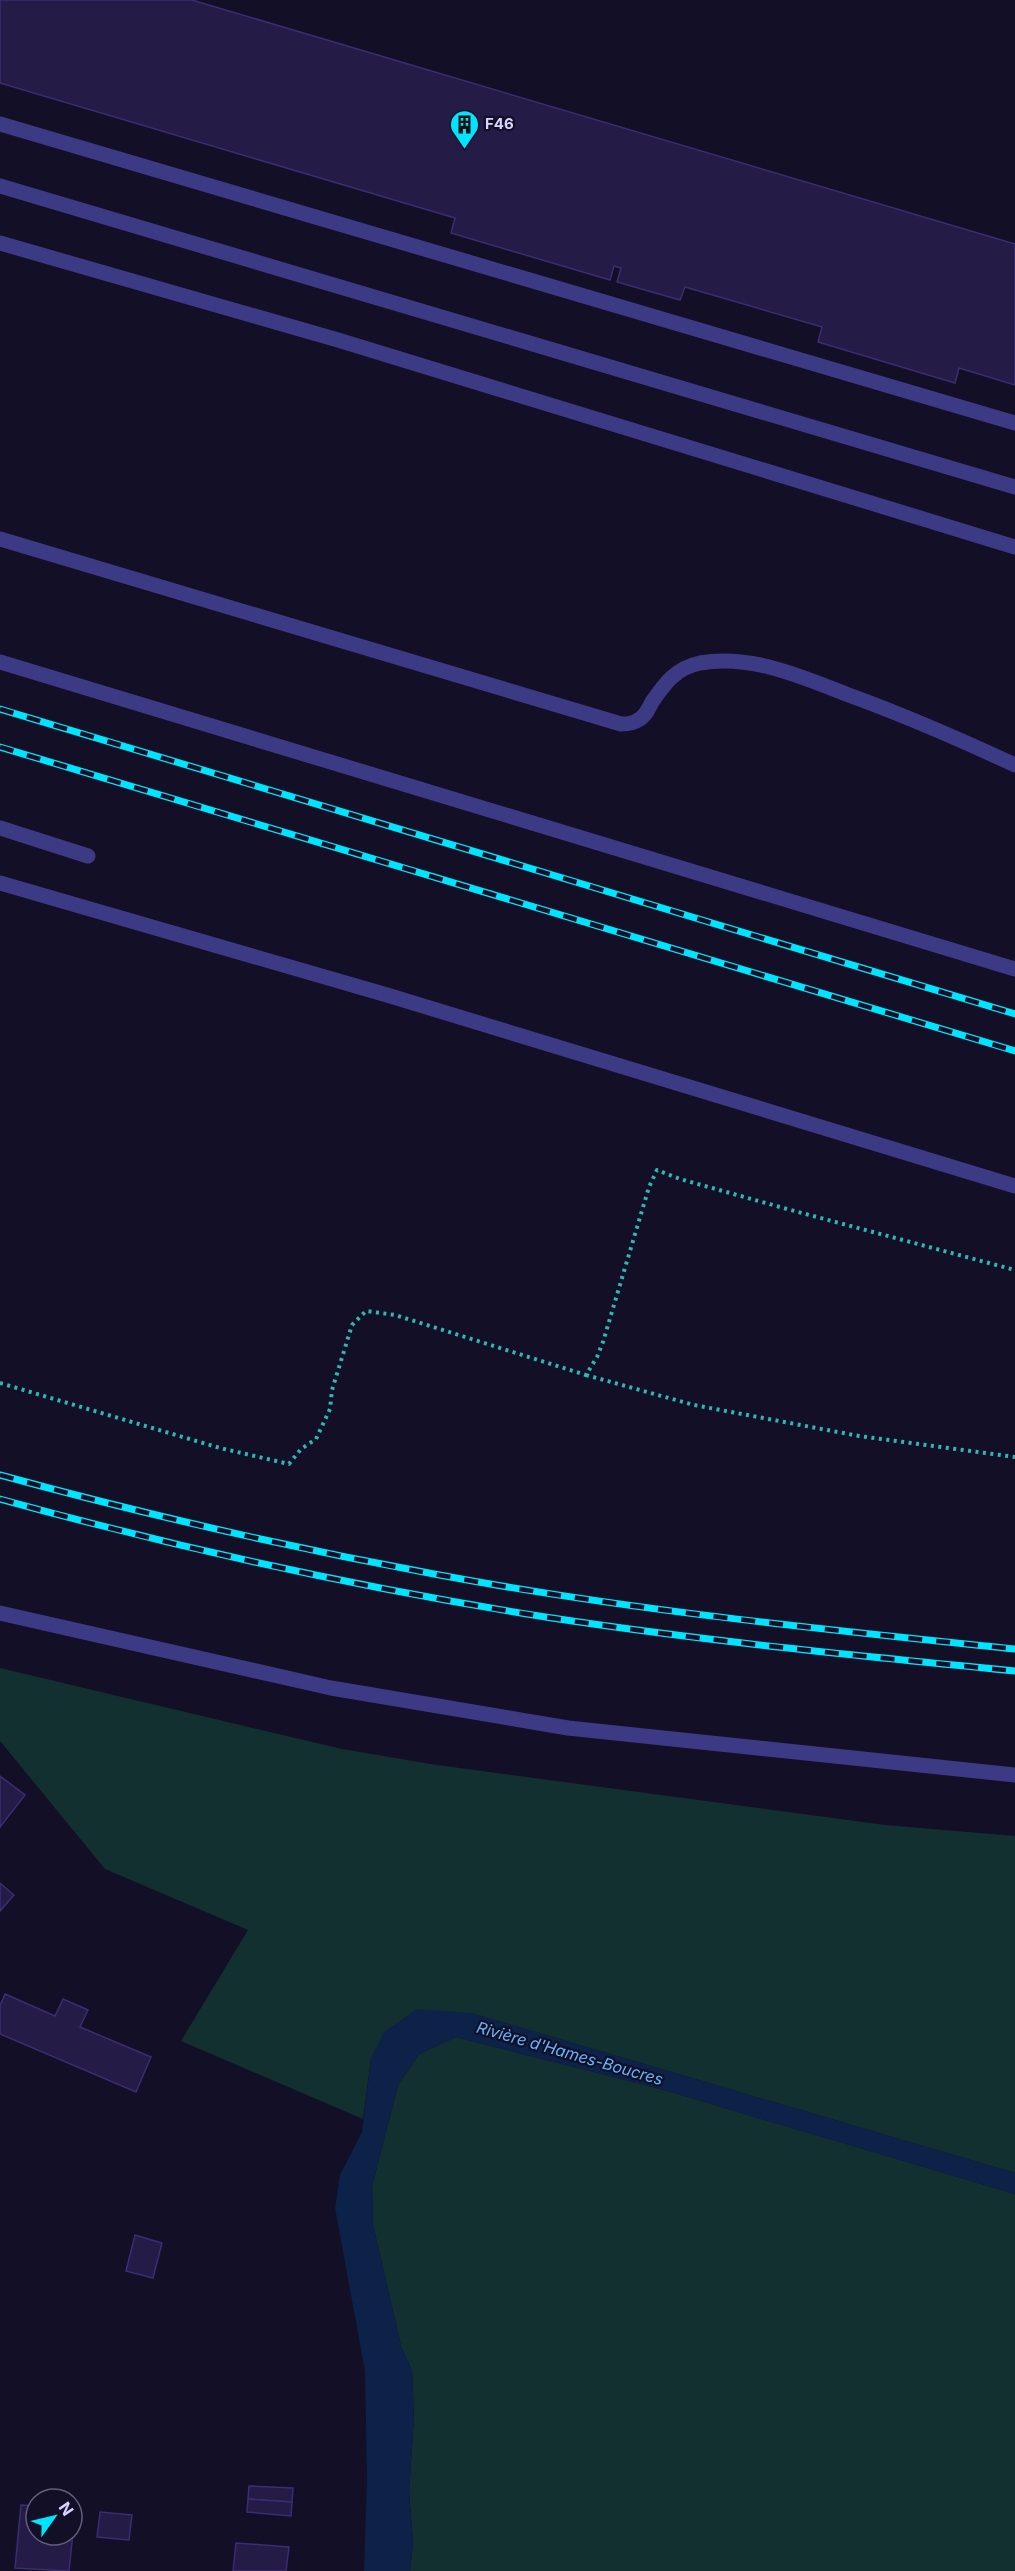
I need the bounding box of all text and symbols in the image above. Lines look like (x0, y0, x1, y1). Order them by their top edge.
building icon: F46 (448, 108, 480, 150)
place label: F46 (485, 114, 514, 133)
water label: Rivière d'Hames-Boucres (474, 2017, 666, 2089)
north arrow (24, 2487, 84, 2547)
text: N (55, 2498, 78, 2519)

